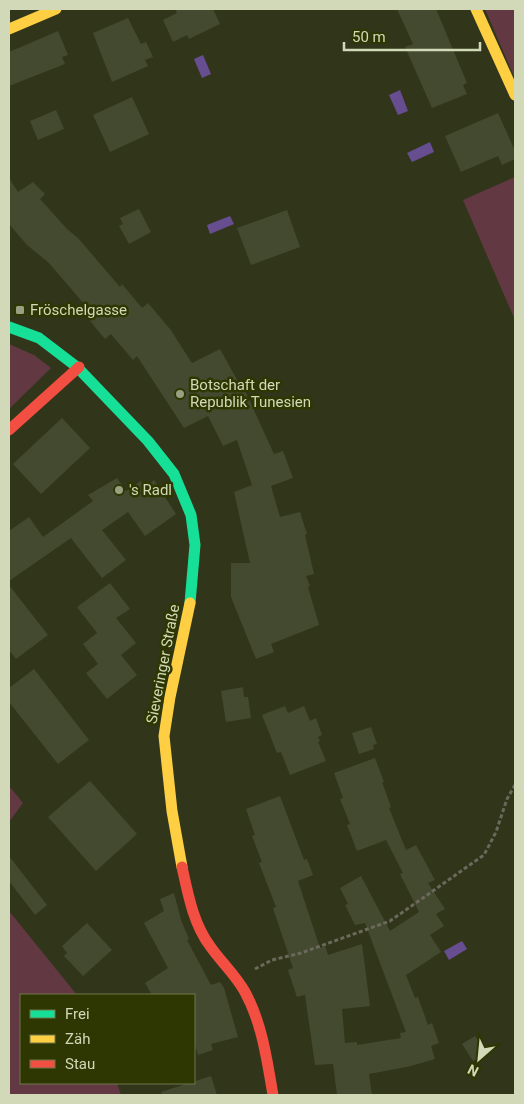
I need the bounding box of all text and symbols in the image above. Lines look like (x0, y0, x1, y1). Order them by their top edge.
scale bar (344, 20, 480, 52)
text: 50 m (352, 28, 386, 46)
place label: Fröschelgasse (30, 301, 127, 319)
marker: Fröschelgasse (14, 304, 26, 316)
place label: Botschaft der Republik Tunesien (190, 376, 311, 411)
marker: Botschaft der Republik Tunesien (174, 388, 186, 400)
place label: 's Radl (129, 481, 172, 499)
marker: 's Radl (113, 484, 125, 496)
street label: Sieveringer Straße (143, 603, 183, 725)
legend (20, 994, 195, 1084)
text: Frei (65, 1005, 90, 1023)
text: Zäh (65, 1030, 90, 1048)
north arrow (454, 1034, 504, 1084)
text: Stau (65, 1055, 95, 1073)
text: N (465, 1061, 481, 1080)

